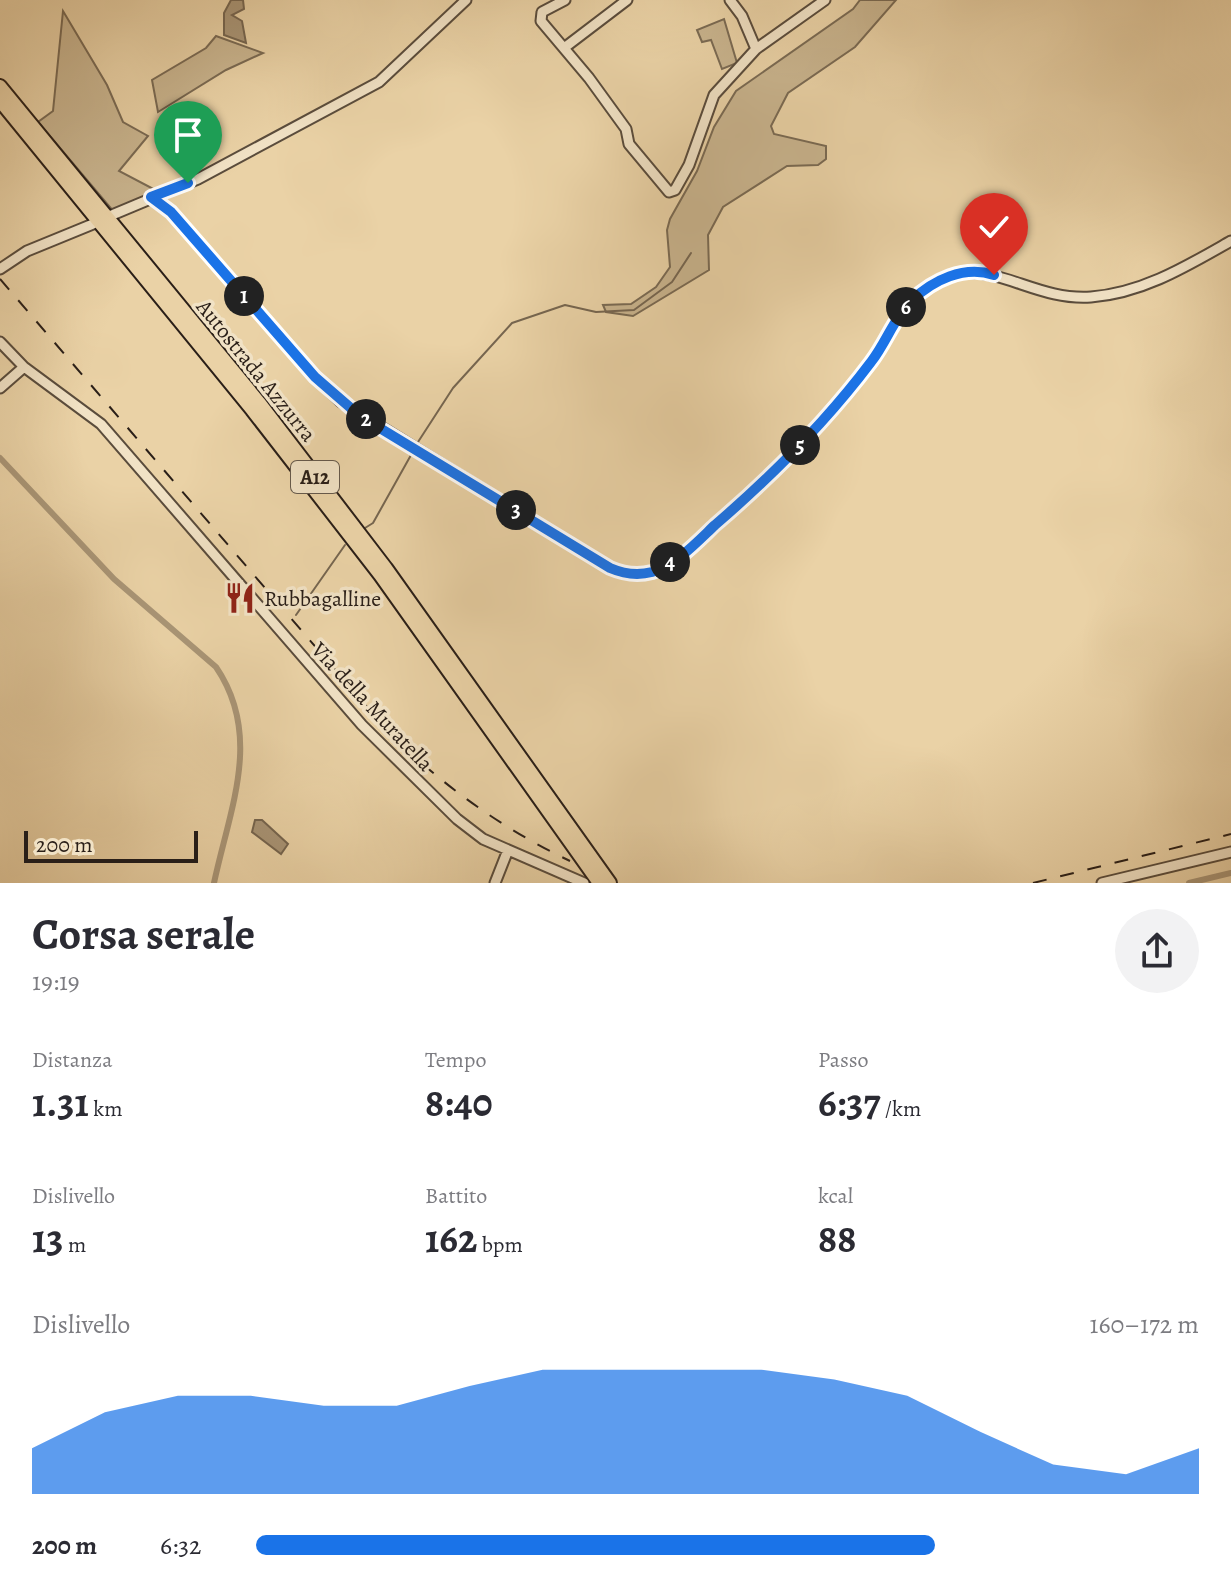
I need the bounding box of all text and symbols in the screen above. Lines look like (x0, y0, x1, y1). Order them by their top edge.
pin (154, 101, 222, 183)
icon: arrive (166, 113, 210, 157)
pin (960, 193, 1028, 275)
icon: check (972, 205, 1016, 249)
pin: 1 (224, 276, 264, 316)
text: 1 (240, 281, 248, 311)
pin: 6 (886, 287, 926, 327)
street label: Autostrada Azzurra (189, 292, 324, 449)
text: 6 (901, 292, 911, 322)
pin: 2 (346, 399, 386, 439)
text: 2 (361, 404, 371, 434)
pin: 5 (780, 425, 820, 465)
text: 5 (795, 430, 805, 460)
road number: A12 (291, 461, 339, 493)
pin: 3 (496, 490, 536, 530)
text: 3 (511, 495, 521, 525)
pin: 4 (650, 542, 690, 582)
text: 4 (665, 547, 675, 577)
restaurant icon: Rubbagalline (223, 581, 257, 615)
place label: Rubbagalline (264, 584, 381, 614)
street label: Via della Muratella (304, 635, 441, 779)
scale bar (24, 827, 198, 863)
text: 200 m (36, 830, 93, 860)
text: Corsa serale (32, 904, 255, 964)
button: share (1115, 909, 1199, 993)
text: 19:19 (32, 964, 80, 999)
text: Distanza (32, 1045, 112, 1075)
text: Tempo (425, 1045, 486, 1075)
text: Passo (818, 1045, 869, 1075)
text: 1.31 (32, 1075, 89, 1130)
text: 8:40 (425, 1075, 493, 1130)
text: 6:37 (818, 1075, 880, 1130)
text: km (89, 1094, 122, 1124)
text: /km (880, 1094, 921, 1124)
text: Dislivello (32, 1181, 115, 1211)
text: Battito (425, 1181, 487, 1211)
text: kcal (818, 1181, 853, 1211)
text: 13 (32, 1211, 64, 1266)
text: 162 (425, 1211, 477, 1266)
text: 88 (818, 1211, 856, 1266)
text: m (64, 1230, 86, 1260)
text: bpm (477, 1230, 523, 1260)
text: Dislivello (32, 1307, 130, 1342)
text: 160–172 m (1089, 1307, 1199, 1342)
text: 200 m (32, 1528, 97, 1563)
text: 6:32 (160, 1528, 201, 1563)

